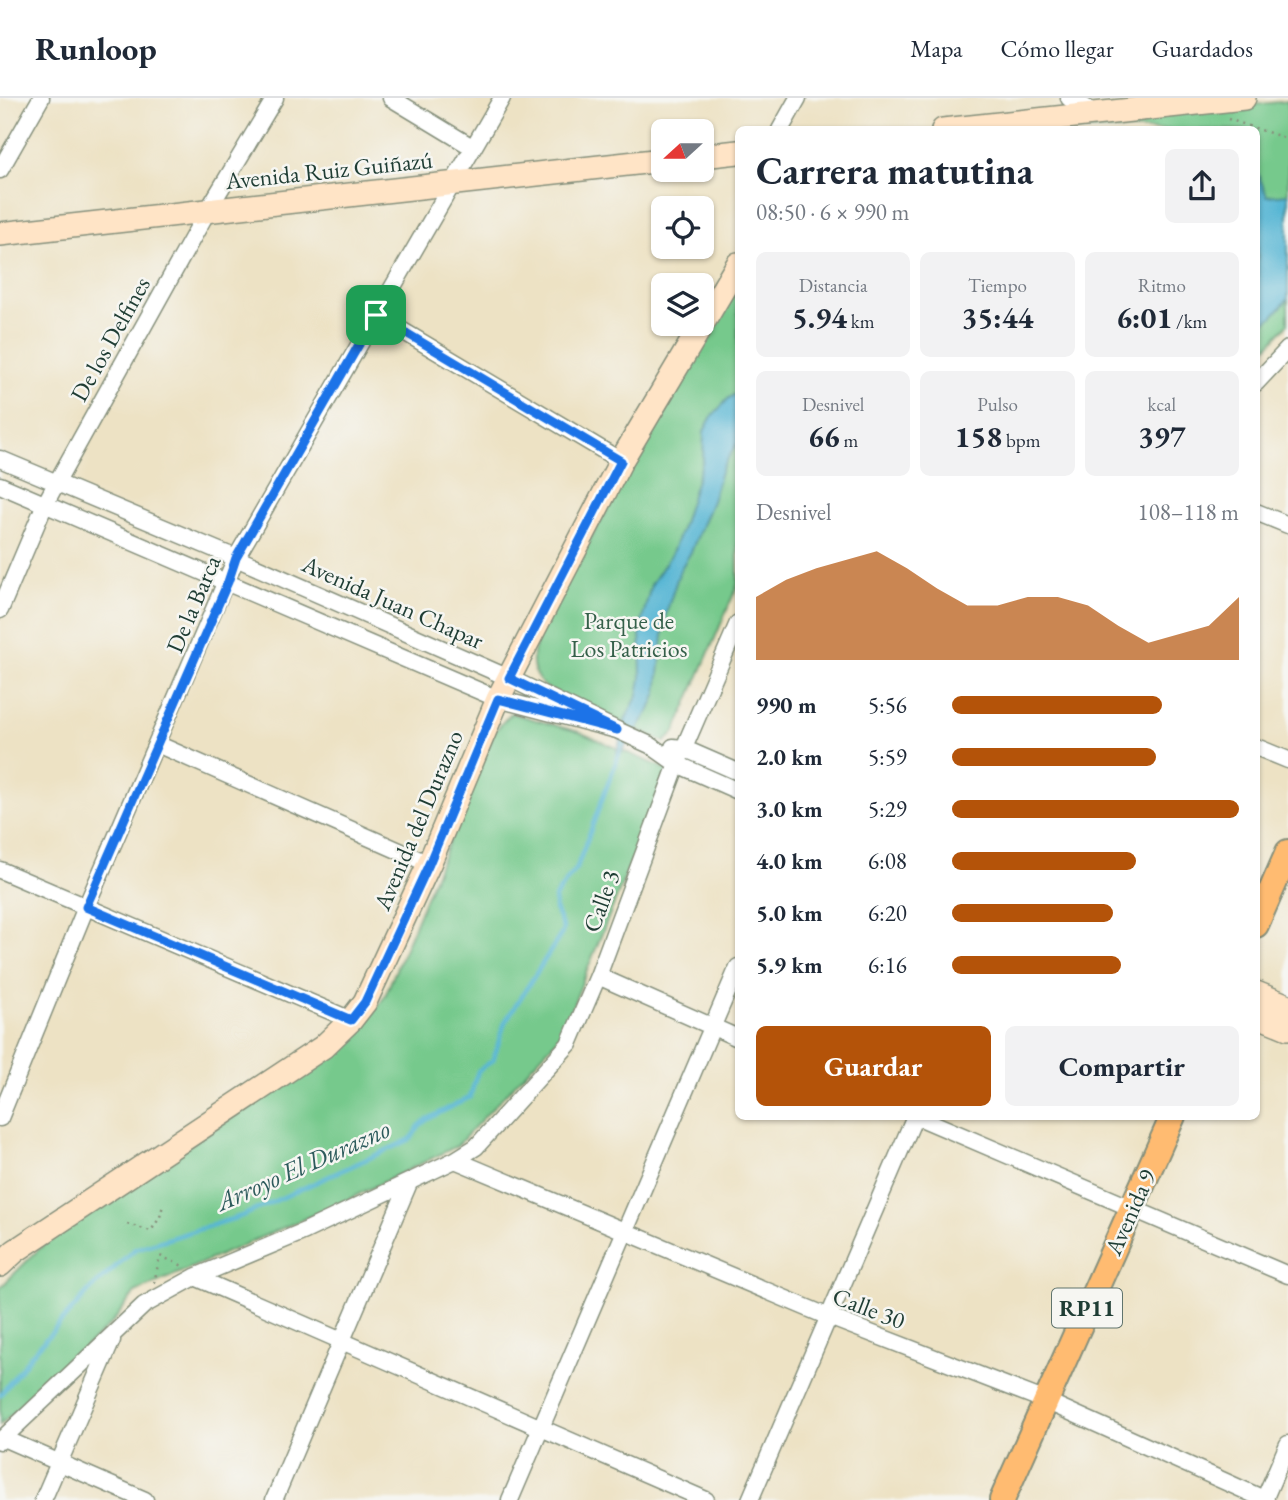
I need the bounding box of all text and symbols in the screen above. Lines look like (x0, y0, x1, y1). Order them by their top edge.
text: Runloop (35, 27, 157, 70)
text: Mapa (910, 33, 963, 64)
text: Cómo llegar (1001, 33, 1114, 64)
text: Guardados (1152, 33, 1253, 64)
north arrow (651, 119, 714, 182)
map controls (651, 119, 714, 336)
street label: Avenida Ruiz Guiñazú (223, 144, 435, 196)
text: Carrera matutina (756, 146, 1033, 195)
button: share (1165, 149, 1239, 223)
button: locate (651, 196, 714, 259)
text: 08:50 · 6 × 990 m (756, 197, 909, 227)
street label: De los Delfines (63, 271, 157, 407)
button: layers (651, 273, 714, 336)
text: Distancia (799, 273, 868, 298)
text: Tiempo (968, 273, 1027, 298)
text: Ritmo (1138, 273, 1186, 298)
pin (346, 285, 406, 345)
icon: arrive (357, 296, 395, 334)
text: 5.94 (792, 298, 847, 337)
text: 35:44 (962, 298, 1033, 337)
text: 6:01 (1116, 298, 1172, 337)
text: km (847, 309, 874, 334)
text: /km (1172, 309, 1207, 334)
text: Desnivel (802, 392, 864, 417)
text: Pulso (977, 392, 1018, 417)
text: kcal (1148, 392, 1176, 417)
text: 66 (808, 417, 840, 456)
text: 158 (955, 417, 1002, 456)
text: 397 (1138, 417, 1186, 456)
text: m (840, 428, 858, 453)
text: bpm (1002, 428, 1040, 453)
text: Desnivel (756, 497, 832, 527)
text: 108–118 m (1138, 497, 1239, 527)
street label: Avenida Juan Chapar (296, 548, 489, 656)
street label: De la Barca (159, 550, 228, 657)
park label: Parque de Los Patricios (571, 605, 687, 664)
text: 990 m (756, 690, 817, 720)
text: 5:56 (868, 690, 907, 720)
street label: Avenida del Durazno (366, 725, 470, 916)
text: 2.0 km (756, 742, 823, 772)
text: 5:59 (868, 742, 907, 772)
text: 3.0 km (756, 794, 823, 824)
text: 5:29 (868, 794, 907, 824)
text: 4.0 km (756, 846, 823, 876)
text: 6:08 (868, 846, 907, 876)
street label: Calle 3 (576, 866, 626, 936)
text: 5.0 km (756, 898, 823, 928)
text: 6:20 (868, 898, 907, 928)
text: 5.9 km (756, 950, 823, 980)
text: 6:16 (868, 950, 907, 980)
button: Guardar (756, 1026, 991, 1106)
button: Compartir (1005, 1026, 1239, 1106)
water label: Arroyo El Durazno (209, 1111, 395, 1219)
street label: Avenida 9 (1097, 1164, 1163, 1261)
street label: Calle 30 (828, 1280, 910, 1336)
road number: RP11 (1052, 1288, 1122, 1328)

